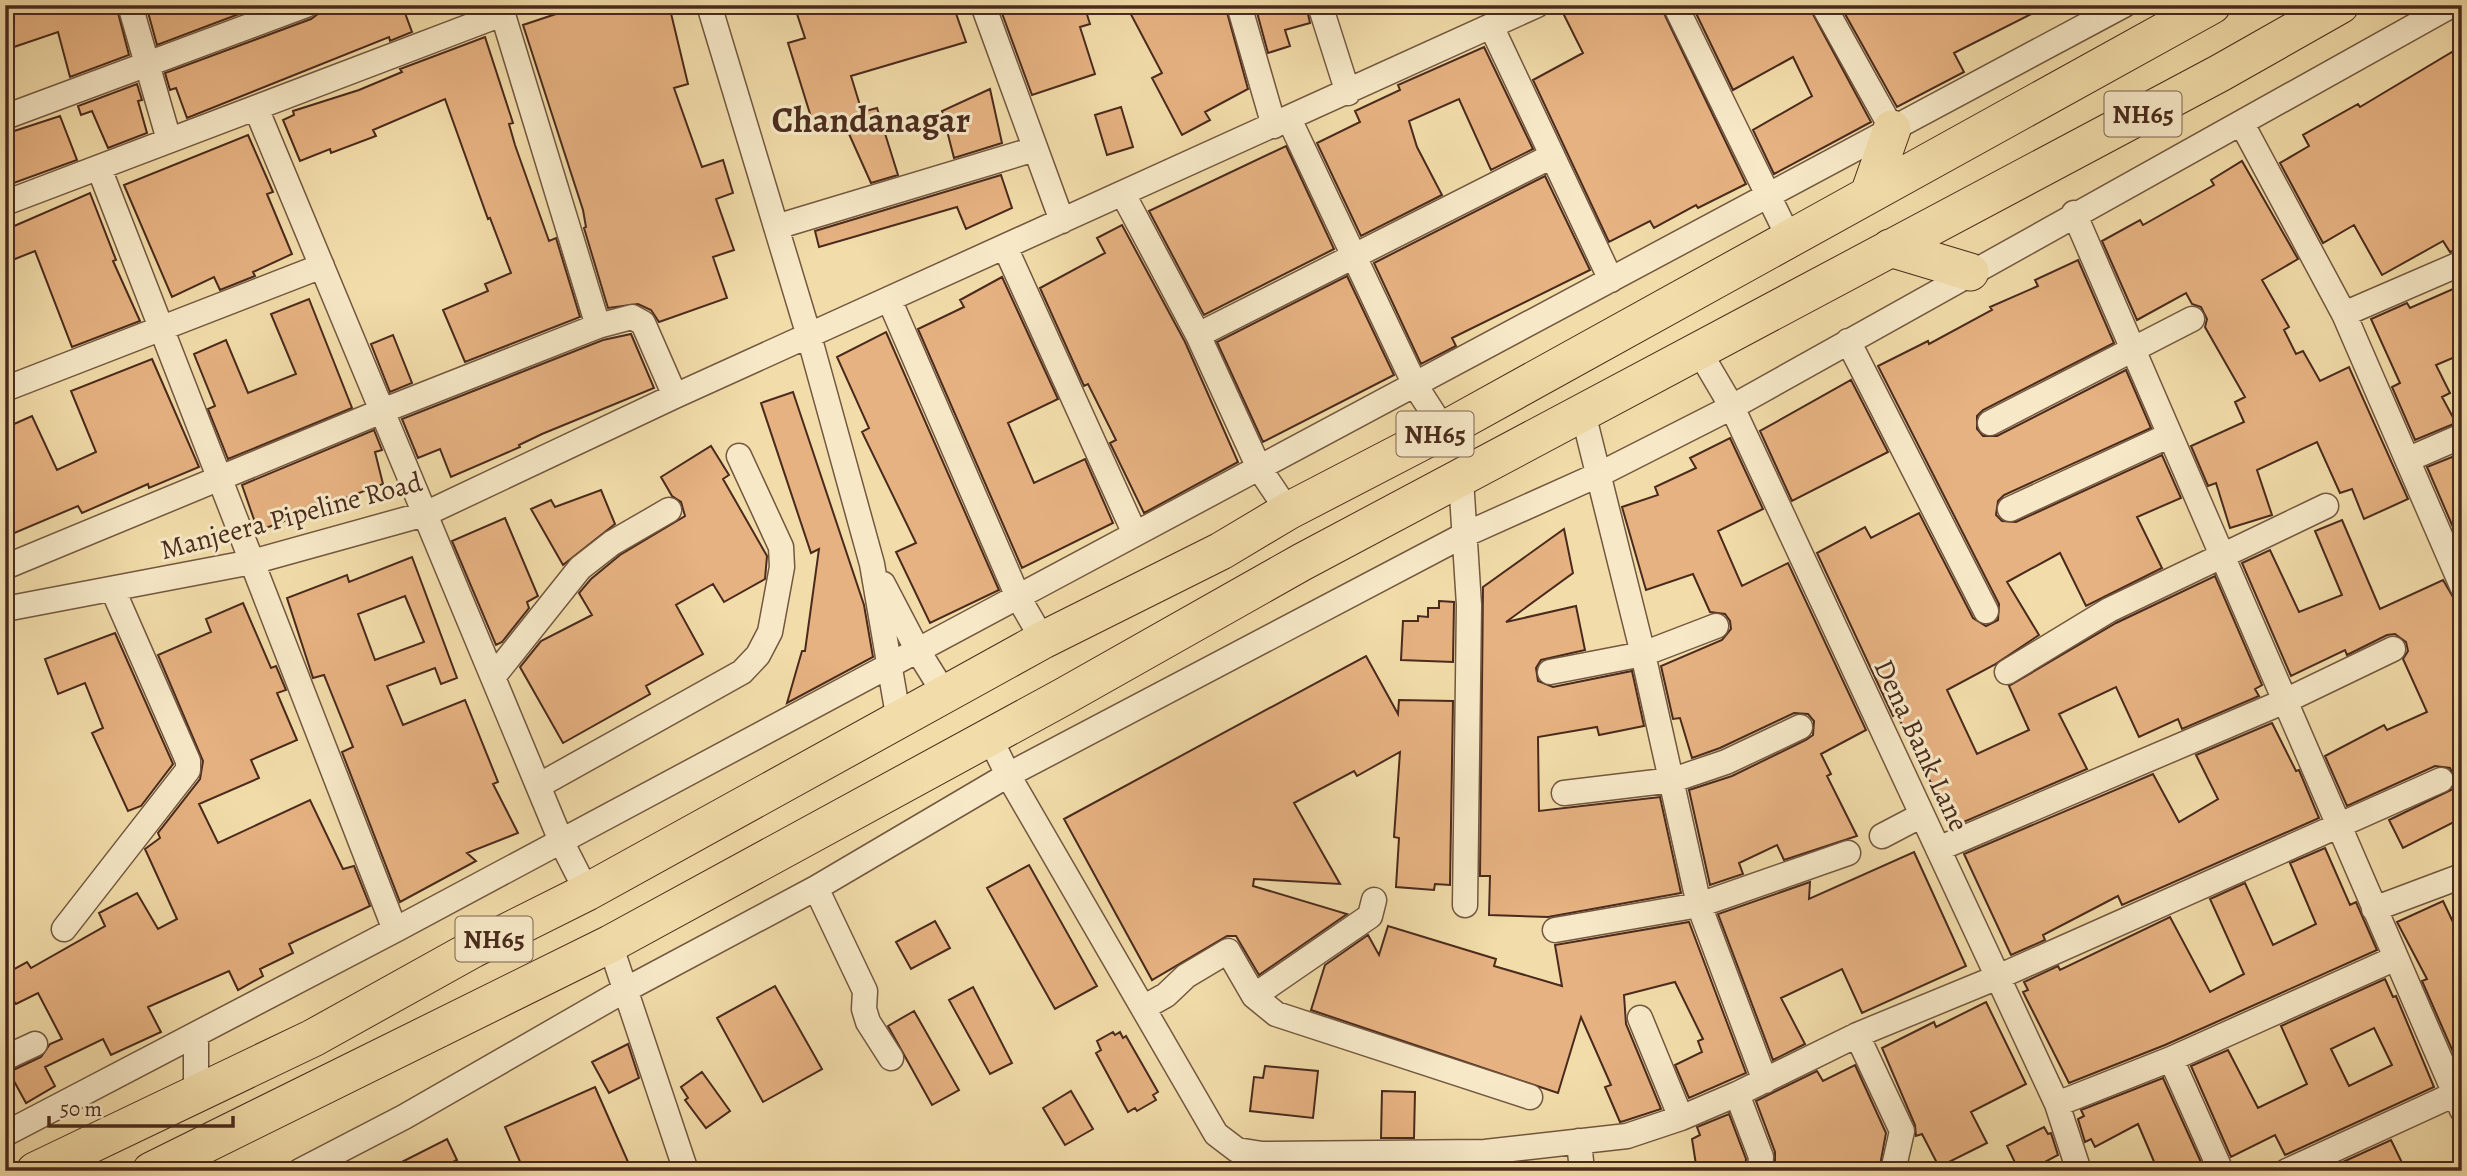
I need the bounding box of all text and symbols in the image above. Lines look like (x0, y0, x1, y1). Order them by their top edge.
road number: NH65 (2104, 91, 2182, 136)
district label: Chandanagar (772, 96, 970, 144)
road number: NH65 (1396, 412, 1474, 456)
street label: Manjeera Pipeline Road (156, 462, 427, 569)
street label: Dena Bank Lane (1865, 653, 1978, 838)
road number: NH65 (456, 916, 532, 962)
scale bar (49, 1085, 233, 1129)
text: 50 m (60, 1095, 102, 1123)

